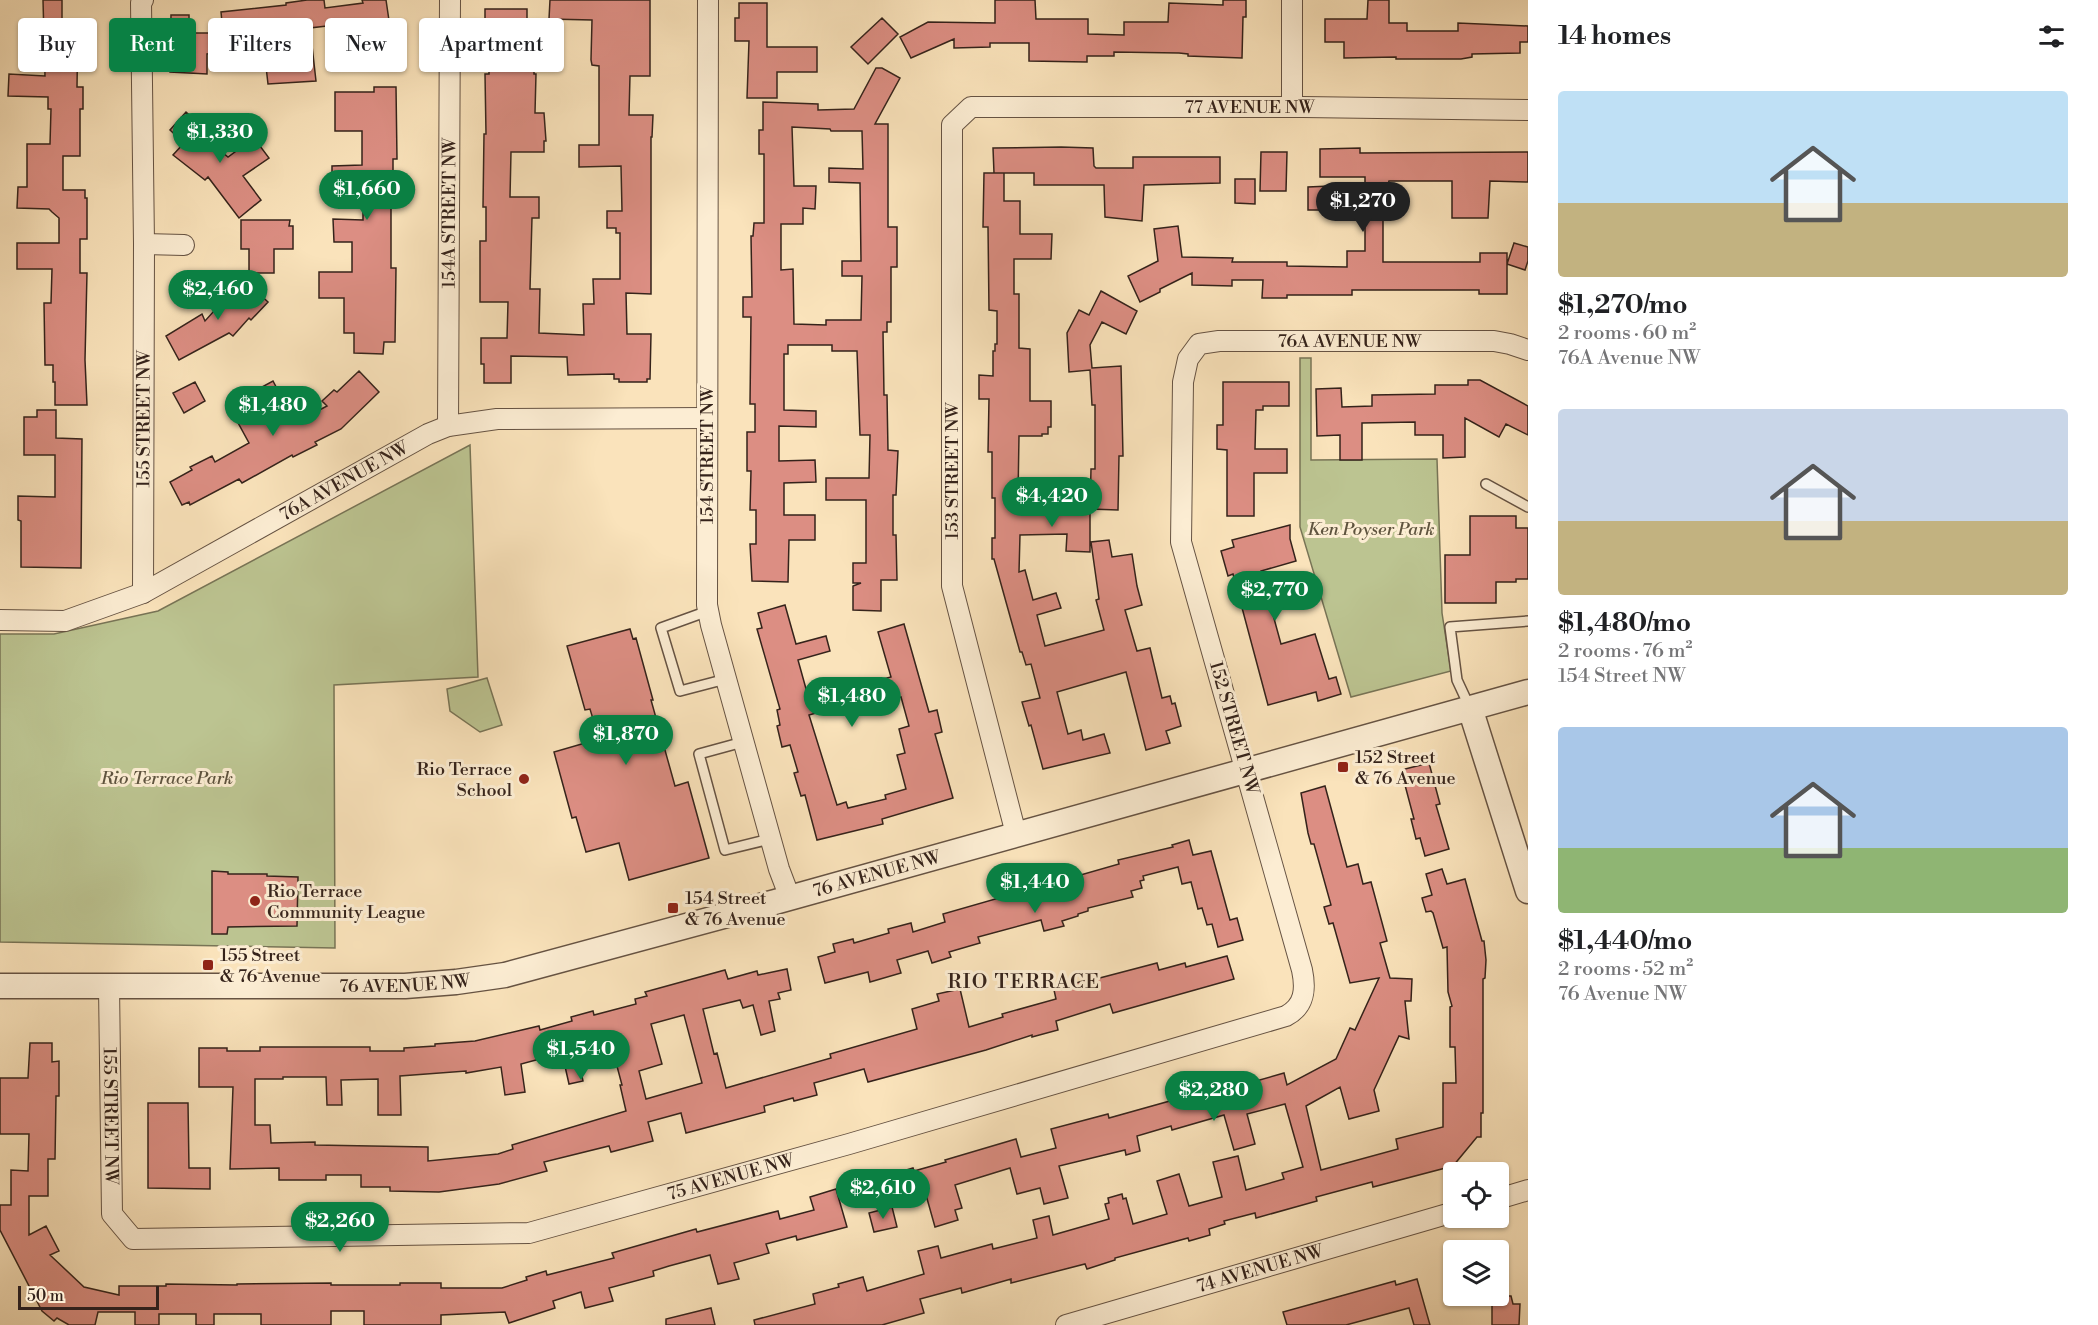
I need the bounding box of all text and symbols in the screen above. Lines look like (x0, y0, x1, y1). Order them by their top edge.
chip: Buy (18, 18, 97, 72)
chip: Rent (109, 18, 196, 72)
chip: Filters (208, 18, 313, 72)
chip: New (325, 18, 407, 72)
chip: Apartment (419, 18, 564, 72)
text: 14 homes (1558, 20, 1671, 52)
icon: filters (2035, 20, 2068, 53)
street label: 77 AVENUE NW (1185, 95, 1316, 119)
pin: $1,330 (171, 113, 269, 164)
text: $1,330 (187, 120, 253, 145)
icon: home (1759, 130, 1867, 238)
street label: 154A STREET NW (437, 137, 461, 289)
pin: $1,660 (318, 170, 416, 221)
text: $1,660 (333, 177, 401, 202)
pin: $1,270 (1314, 182, 1412, 233)
text: $1,270 (1330, 189, 1396, 214)
pin: $2,460 (169, 270, 267, 321)
text: $2,460 (182, 277, 254, 302)
text: $1,270/mo (1558, 289, 1688, 321)
text: 2 rooms · 60 m² (1558, 321, 1696, 346)
street label: 76A AVENUE NW (1278, 330, 1422, 353)
text: 76A Avenue NW (1558, 346, 1700, 371)
street label: 155 STREET NW (132, 350, 155, 488)
street label: 154 STREET NW (696, 385, 719, 524)
pin: $1,480 (224, 386, 322, 437)
text: $1,480 (239, 393, 307, 418)
street label: 153 STREET NW (941, 402, 964, 540)
street label: 76A AVENUE NW (276, 435, 413, 526)
icon: home (1759, 448, 1867, 556)
pin: $4,420 (1003, 477, 1101, 528)
text: $4,420 (1016, 484, 1088, 509)
park label: Ken Poyser Park (1307, 518, 1435, 541)
pin: $2,770 (1226, 571, 1324, 622)
text: $2,770 (1241, 578, 1309, 603)
text: $1,480/mo (1558, 607, 1691, 639)
text: 2 rooms · 76 m² (1558, 639, 1692, 664)
street label: 152 STREET NW (1204, 659, 1264, 798)
text: 154 Street NW (1558, 664, 1686, 689)
pin: $1,480 (803, 677, 901, 728)
text: $1,480 (818, 684, 886, 709)
pin: $1,870 (577, 715, 675, 766)
text: $1,870 (593, 722, 659, 747)
place label: 152 Street & 76 Avenue (1355, 746, 1456, 790)
place label: Rio Terrace School (417, 758, 513, 802)
marker: 152 Street & 76 Avenue (1336, 760, 1350, 774)
icon: home (1759, 766, 1867, 874)
park label: Rio Terrace Park (100, 767, 233, 790)
marker: Rio Terrace School (517, 772, 531, 786)
street label: 76 AVENUE NW (810, 845, 944, 902)
pin: $1,440 (986, 863, 1084, 914)
text: $1,440 (1000, 870, 1070, 895)
place label: Rio Terrace Community League (267, 880, 425, 924)
place label: 154 Street & 76 Avenue (685, 887, 786, 931)
marker: Rio Terrace Community League (248, 894, 262, 908)
marker: 154 Street & 76 Avenue (666, 901, 680, 915)
text: $1,440/mo (1558, 925, 1692, 957)
place label: 155 Street & 76 Avenue (220, 944, 321, 988)
text: 2 rooms · 52 m² (1558, 957, 1693, 982)
marker: 155 Street & 76 Avenue (201, 958, 215, 972)
street label: 76 AVENUE NW (339, 968, 473, 998)
district label: RIO TERRACE (947, 970, 1101, 995)
text: 76 Avenue NW (1558, 982, 1687, 1007)
pin: $1,540 (532, 1030, 630, 1081)
text: $1,540 (547, 1037, 615, 1062)
street label: 155 STREET NW (98, 1047, 123, 1186)
pin: $2,280 (1165, 1071, 1263, 1122)
text: $2,280 (1179, 1078, 1249, 1103)
street label: 75 AVENUE NW (665, 1148, 797, 1205)
map controls (1443, 1162, 1509, 1306)
button: locate (1443, 1162, 1509, 1228)
pin: $2,610 (834, 1169, 932, 1220)
text: $2,610 (850, 1176, 916, 1201)
pin: $2,260 (291, 1202, 389, 1253)
text: $2,260 (305, 1209, 375, 1234)
street label: 74 AVENUE NW (1194, 1239, 1327, 1298)
button: layers (1443, 1240, 1509, 1306)
scale bar (18, 1283, 159, 1310)
text: 50 m (27, 1286, 64, 1306)

